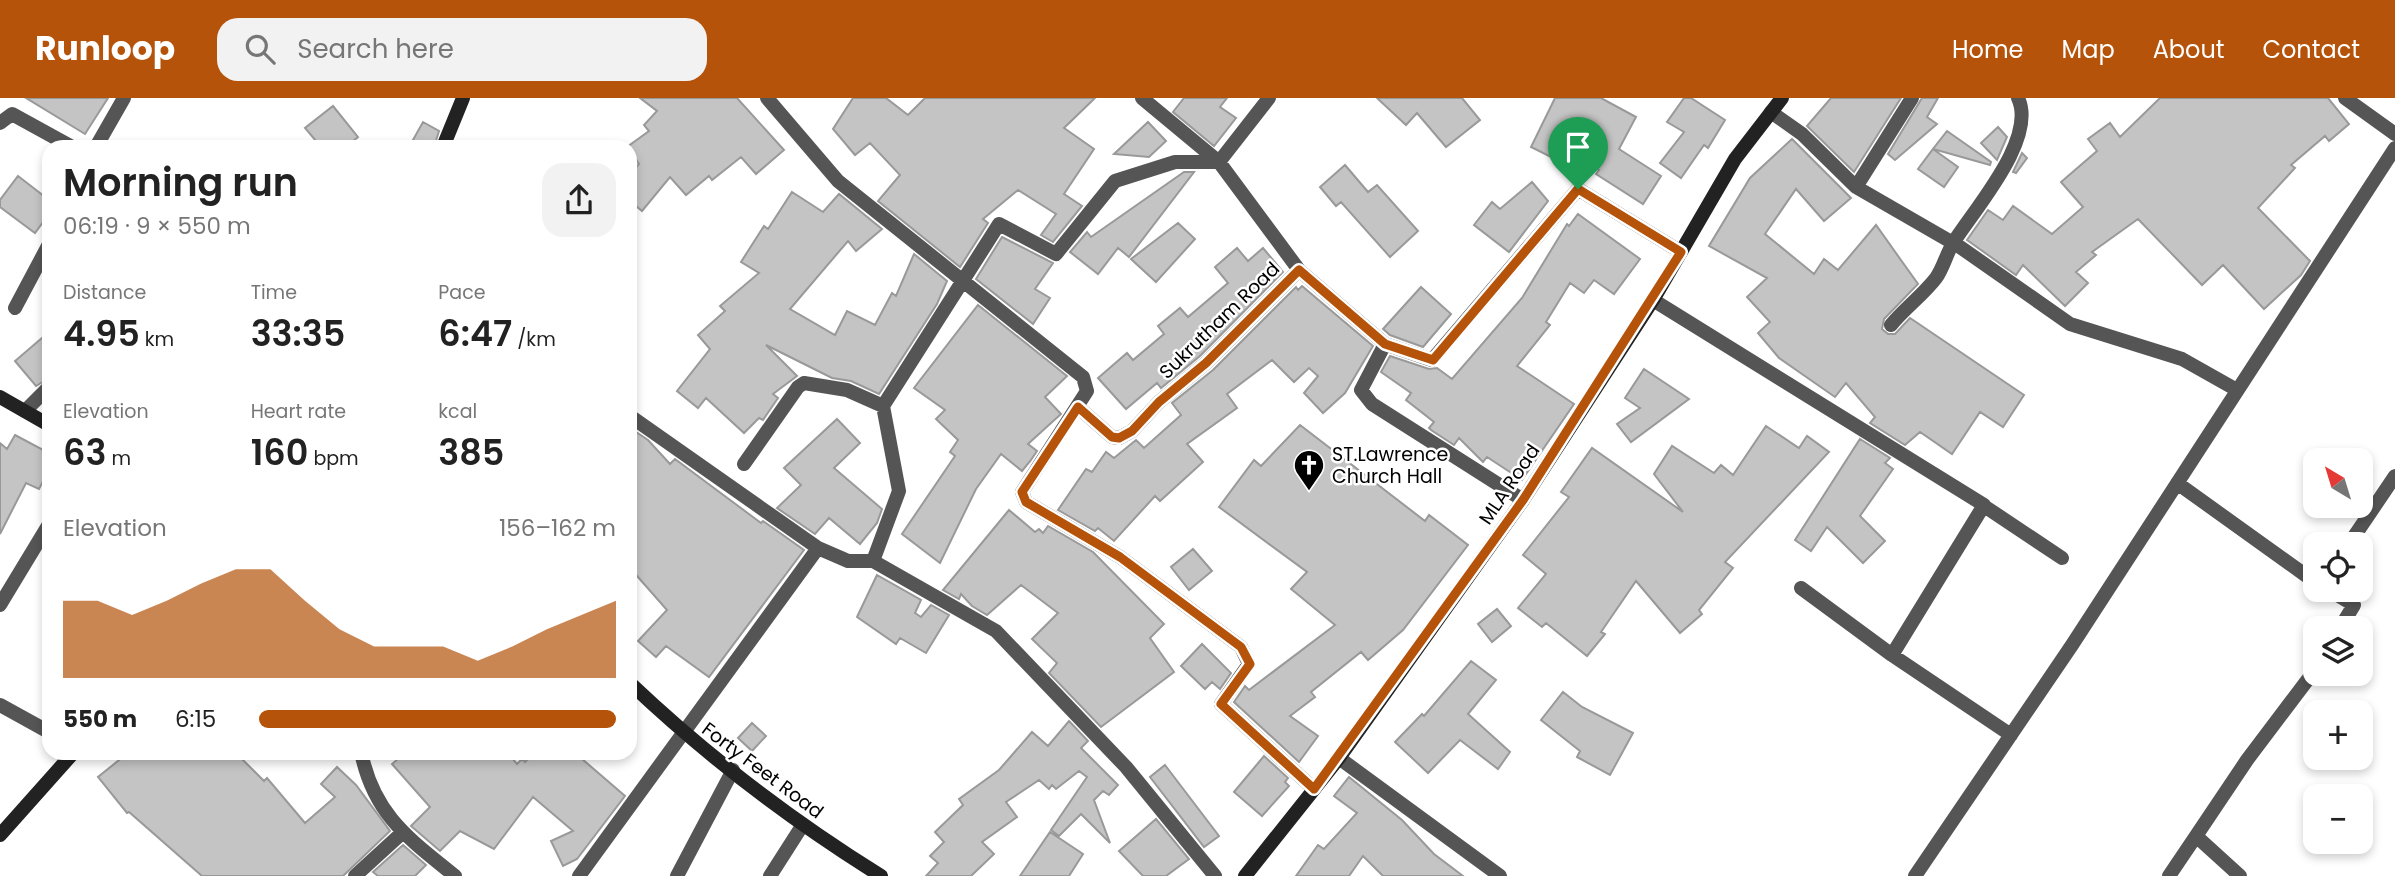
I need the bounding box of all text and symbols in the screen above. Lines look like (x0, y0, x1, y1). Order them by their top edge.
search box (217, 18, 707, 81)
text: Runloop (35, 25, 175, 72)
icon: search (241, 30, 279, 68)
text: Search here (297, 31, 454, 67)
text: Home (1952, 33, 2024, 66)
text: Map (2062, 33, 2115, 66)
text: About (2153, 33, 2224, 66)
text: Contact (2262, 33, 2360, 66)
pin (1548, 117, 1608, 189)
icon: arrive (1559, 128, 1597, 166)
text: Morning run (63, 156, 298, 209)
button: share (542, 163, 616, 237)
text: 06:19 · 9 × 550 m (63, 210, 251, 242)
street label: Sukrutham Road (1153, 256, 1286, 385)
text: Distance (63, 279, 146, 306)
text: Time (251, 279, 297, 306)
text: Pace (438, 279, 486, 306)
text: 4.95 (63, 309, 140, 358)
text: 33:35 (251, 309, 345, 358)
text: 6:47 (438, 309, 512, 358)
text: km (140, 326, 174, 353)
text: /km (512, 326, 556, 353)
text: Elevation (63, 398, 149, 425)
text: Heart rate (251, 398, 346, 425)
text: kcal (438, 398, 477, 425)
text: 63 (63, 428, 106, 477)
text: 160 (251, 428, 308, 477)
text: 385 (438, 428, 504, 477)
street label: MLA Road (1473, 439, 1546, 530)
place label: ST.Lawrence Church Hall (1332, 441, 1448, 490)
text: m (106, 445, 131, 472)
text: bpm (308, 445, 359, 472)
church icon: ST.Lawrence Church Hall (1292, 448, 1326, 492)
north arrow (2303, 448, 2373, 518)
map controls (2303, 448, 2373, 854)
text: Elevation (63, 512, 167, 544)
text: 156–162 m (499, 512, 616, 544)
button: locate (2303, 532, 2373, 602)
button: layers (2303, 616, 2373, 686)
button: + (2303, 700, 2373, 770)
text: 550 m (63, 703, 137, 735)
text: 6:15 (175, 703, 216, 735)
street label: Forty Feet Road (696, 716, 829, 825)
button: − (2303, 784, 2373, 854)

